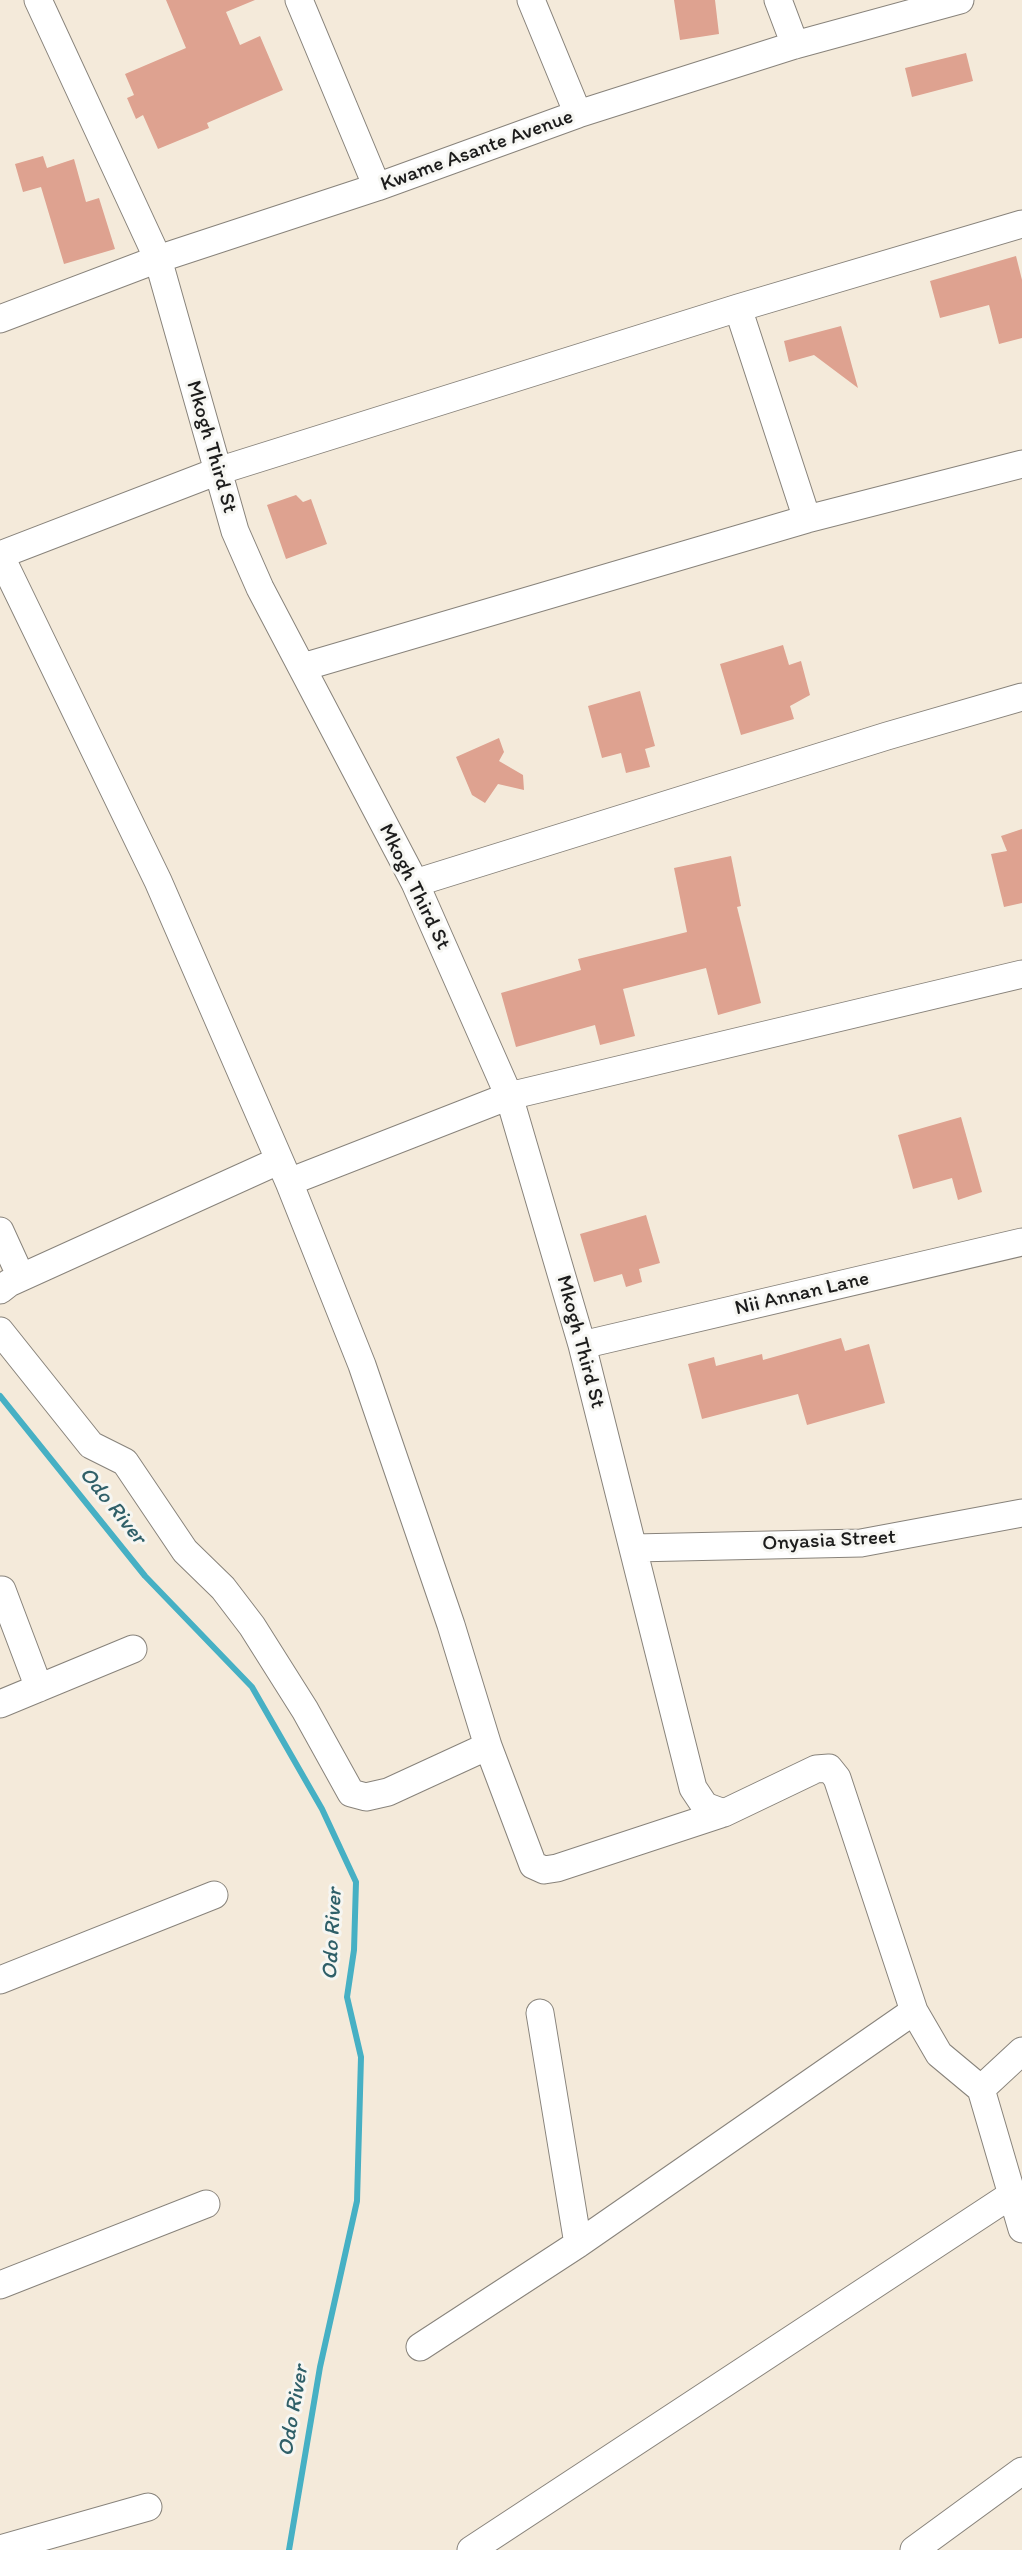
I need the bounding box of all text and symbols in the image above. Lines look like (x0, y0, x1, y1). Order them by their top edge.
street label: Kwame Asante Avenue (377, 104, 577, 198)
street label: Mkogh Third St (180, 378, 242, 516)
street label: Mkogh Third St (373, 820, 455, 954)
street label: Nii Annan Lane (732, 1266, 872, 1322)
street label: Mkogh Third St (550, 1273, 610, 1411)
water label: Odo River (73, 1462, 151, 1550)
street label: Onyasia Street (762, 1525, 896, 1557)
water label: Odo River (317, 1887, 349, 1981)
water label: Odo River (273, 2363, 315, 2459)

